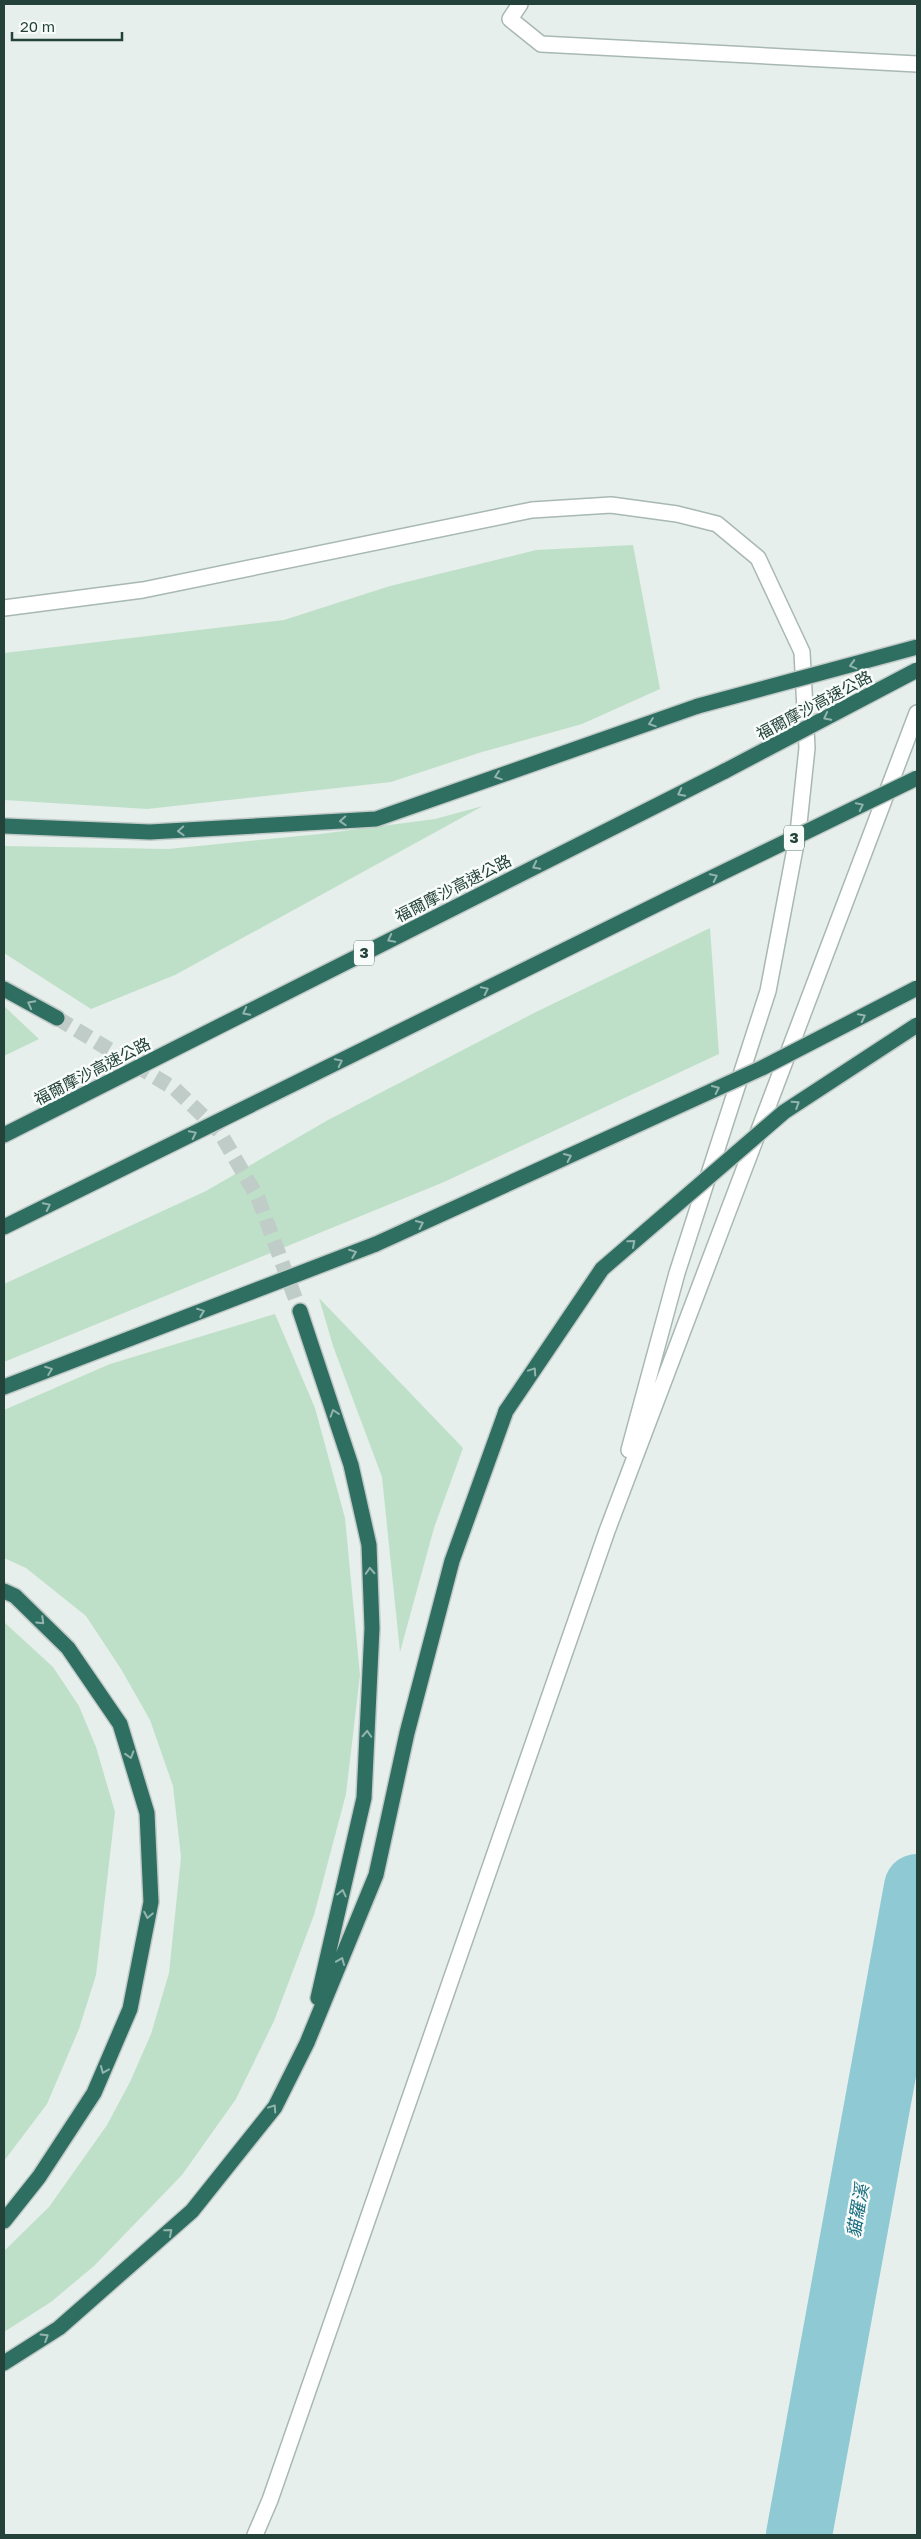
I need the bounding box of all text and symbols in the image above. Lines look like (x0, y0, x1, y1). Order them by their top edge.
scale bar (12, 10, 122, 42)
text: 20 m (20, 17, 55, 35)
one-way arrow (850, 659, 858, 669)
street label: 福爾摩沙高速公路 (753, 666, 875, 744)
one-way arrow (824, 711, 833, 721)
one-way arrow (648, 717, 656, 727)
one-way arrow (494, 770, 503, 780)
one-way arrow (678, 787, 687, 797)
one-way arrow (854, 802, 863, 812)
one-way arrow (339, 815, 347, 826)
one-way arrow (177, 825, 185, 836)
road number: 3 (784, 826, 804, 850)
street label: 福爾摩沙高速公路 (391, 850, 515, 926)
one-way arrow (532, 860, 541, 870)
one-way arrow (708, 873, 717, 883)
one-way arrow (387, 933, 396, 943)
road number: 3 (354, 940, 374, 966)
one-way arrow (479, 986, 488, 996)
one-way arrow (27, 1000, 36, 1010)
one-way arrow (242, 1006, 251, 1016)
one-way arrow (856, 1013, 865, 1023)
street label: 福爾摩沙高速公路 (30, 1033, 154, 1109)
one-way arrow (334, 1058, 343, 1068)
one-way arrow (711, 1085, 720, 1095)
one-way arrow (790, 1101, 800, 1110)
one-way arrow (188, 1130, 197, 1140)
one-way arrow (563, 1152, 572, 1163)
one-way arrow (42, 1202, 51, 1212)
one-way arrow (415, 1220, 424, 1230)
one-way arrow (627, 1240, 636, 1249)
one-way arrow (348, 1249, 356, 1259)
one-way arrow (196, 1307, 205, 1318)
one-way arrow (44, 1366, 53, 1376)
one-way arrow (527, 1367, 536, 1376)
one-way arrow (330, 1410, 340, 1418)
one-way arrow (364, 1567, 375, 1575)
one-way arrow (35, 1615, 44, 1624)
one-way arrow (361, 1729, 372, 1737)
one-way arrow (124, 1750, 134, 1759)
one-way arrow (336, 1889, 347, 1898)
one-way arrow (144, 1910, 154, 1919)
one-way arrow (334, 1957, 345, 1966)
one-way arrow (100, 2065, 110, 2074)
one-way arrow (267, 2105, 277, 2114)
water label: 貓羅溪 (841, 2179, 873, 2239)
one-way arrow (163, 2229, 172, 2238)
one-way arrow (39, 2334, 49, 2343)

